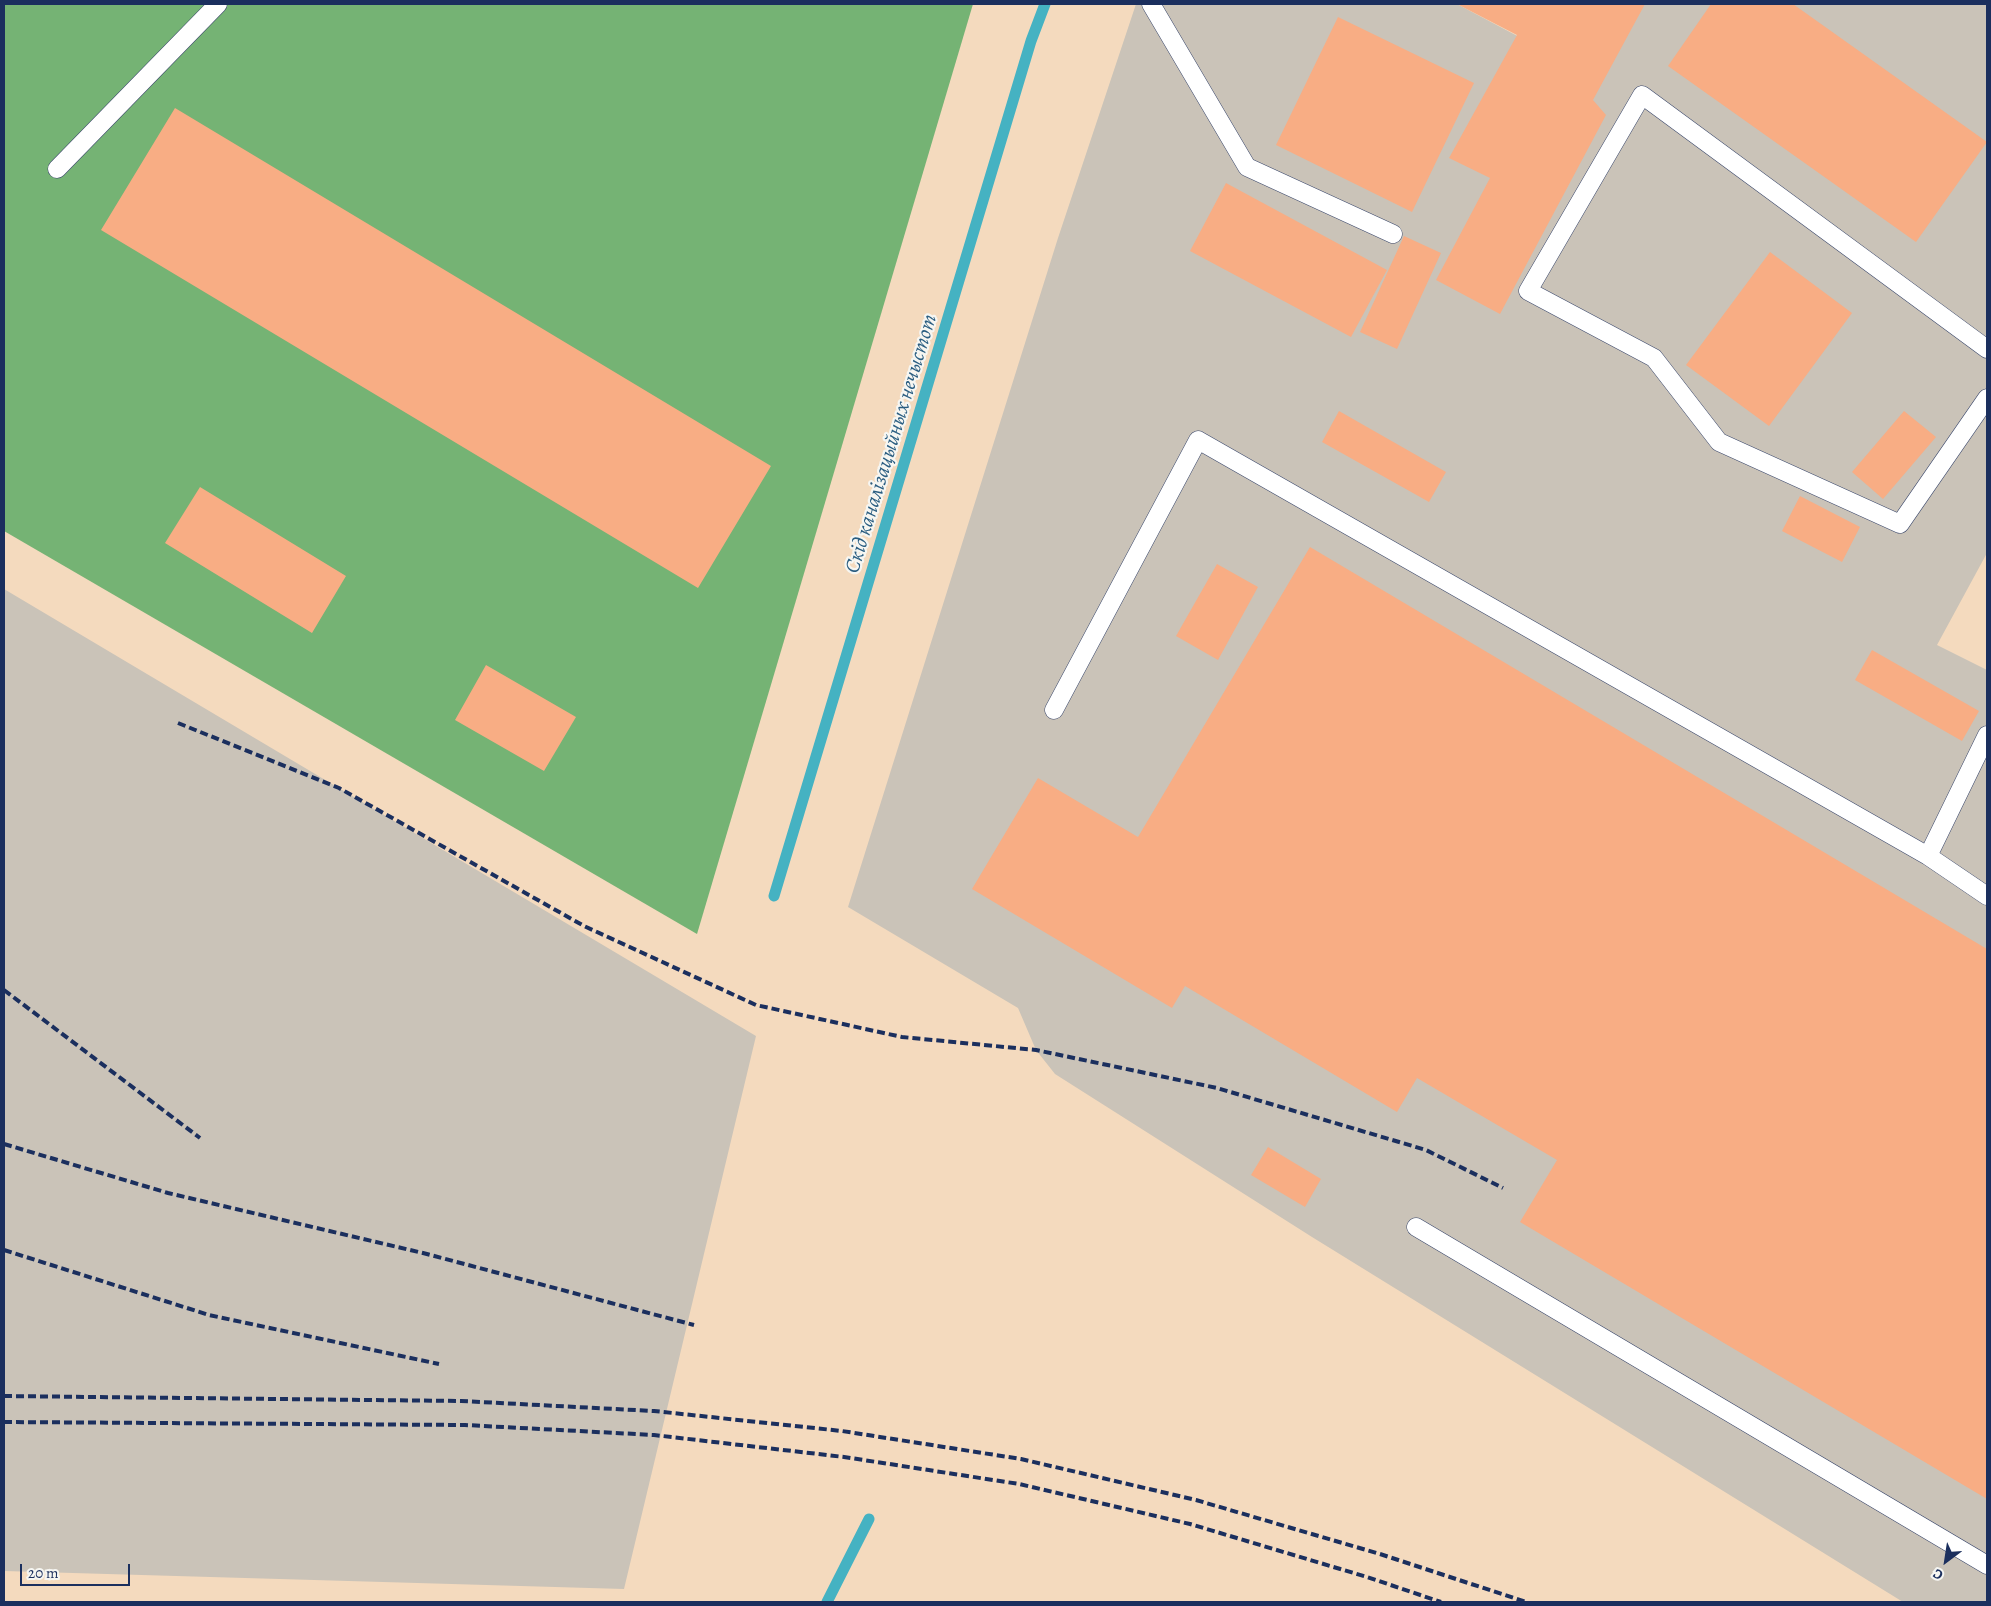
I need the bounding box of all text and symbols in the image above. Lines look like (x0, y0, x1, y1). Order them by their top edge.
water label: Скід каналізацыйных нечыстот (841, 312, 943, 576)
north arrow (1921, 1536, 1971, 1586)
scale bar (22, 1554, 132, 1586)
text: 20 m (28, 1563, 59, 1583)
text: С (1929, 1564, 1947, 1585)

